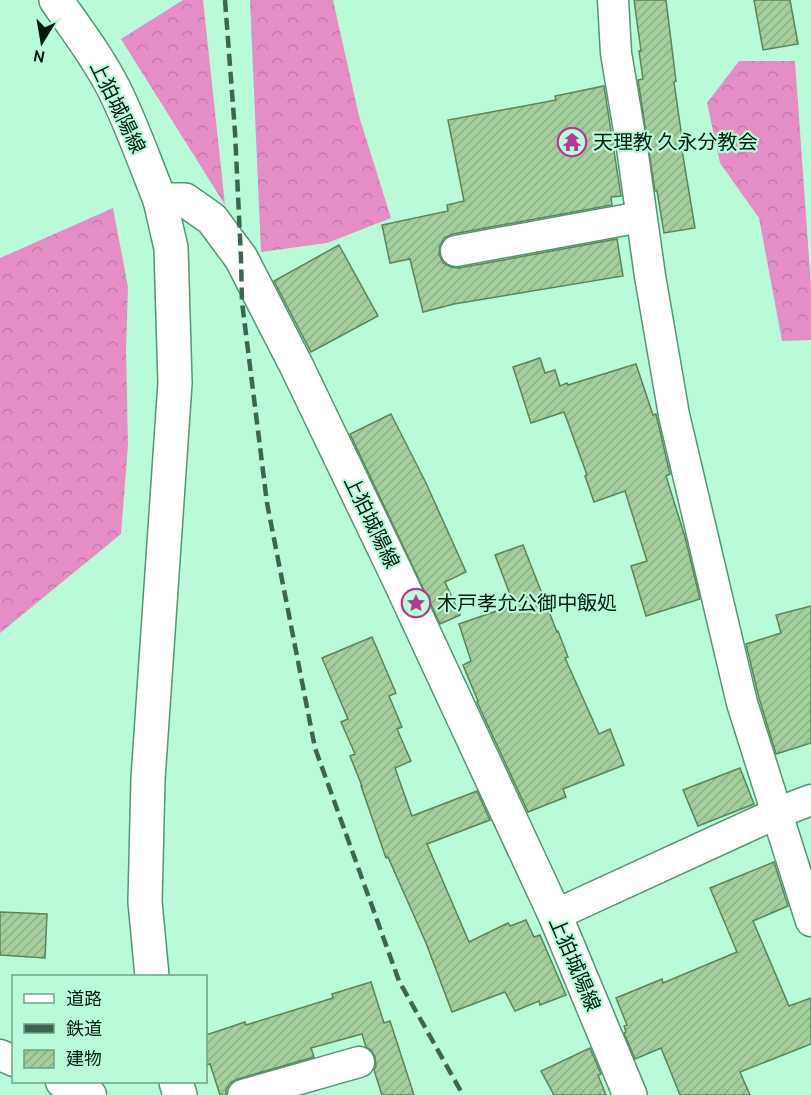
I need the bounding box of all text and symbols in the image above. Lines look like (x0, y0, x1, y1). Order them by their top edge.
north arrow (12, 12, 72, 72)
text: N (32, 46, 47, 67)
street label: 上狛城陽線 (85, 57, 151, 157)
temple icon: 天理教 久永分教会 (556, 126, 588, 158)
place label: 天理教 久永分教会 (593, 130, 758, 154)
street label: 上狛城陽線 (339, 472, 405, 572)
place icon: 木戸孝允公御中飯処 (400, 587, 432, 619)
place label: 木戸孝允公御中飯処 (437, 591, 617, 615)
street label: 上狛城陽線 (544, 913, 606, 1015)
legend (12, 975, 207, 1083)
text: 道路 (66, 988, 102, 1010)
text: 鉄道 (66, 1018, 102, 1040)
text: 建物 (66, 1048, 102, 1070)

